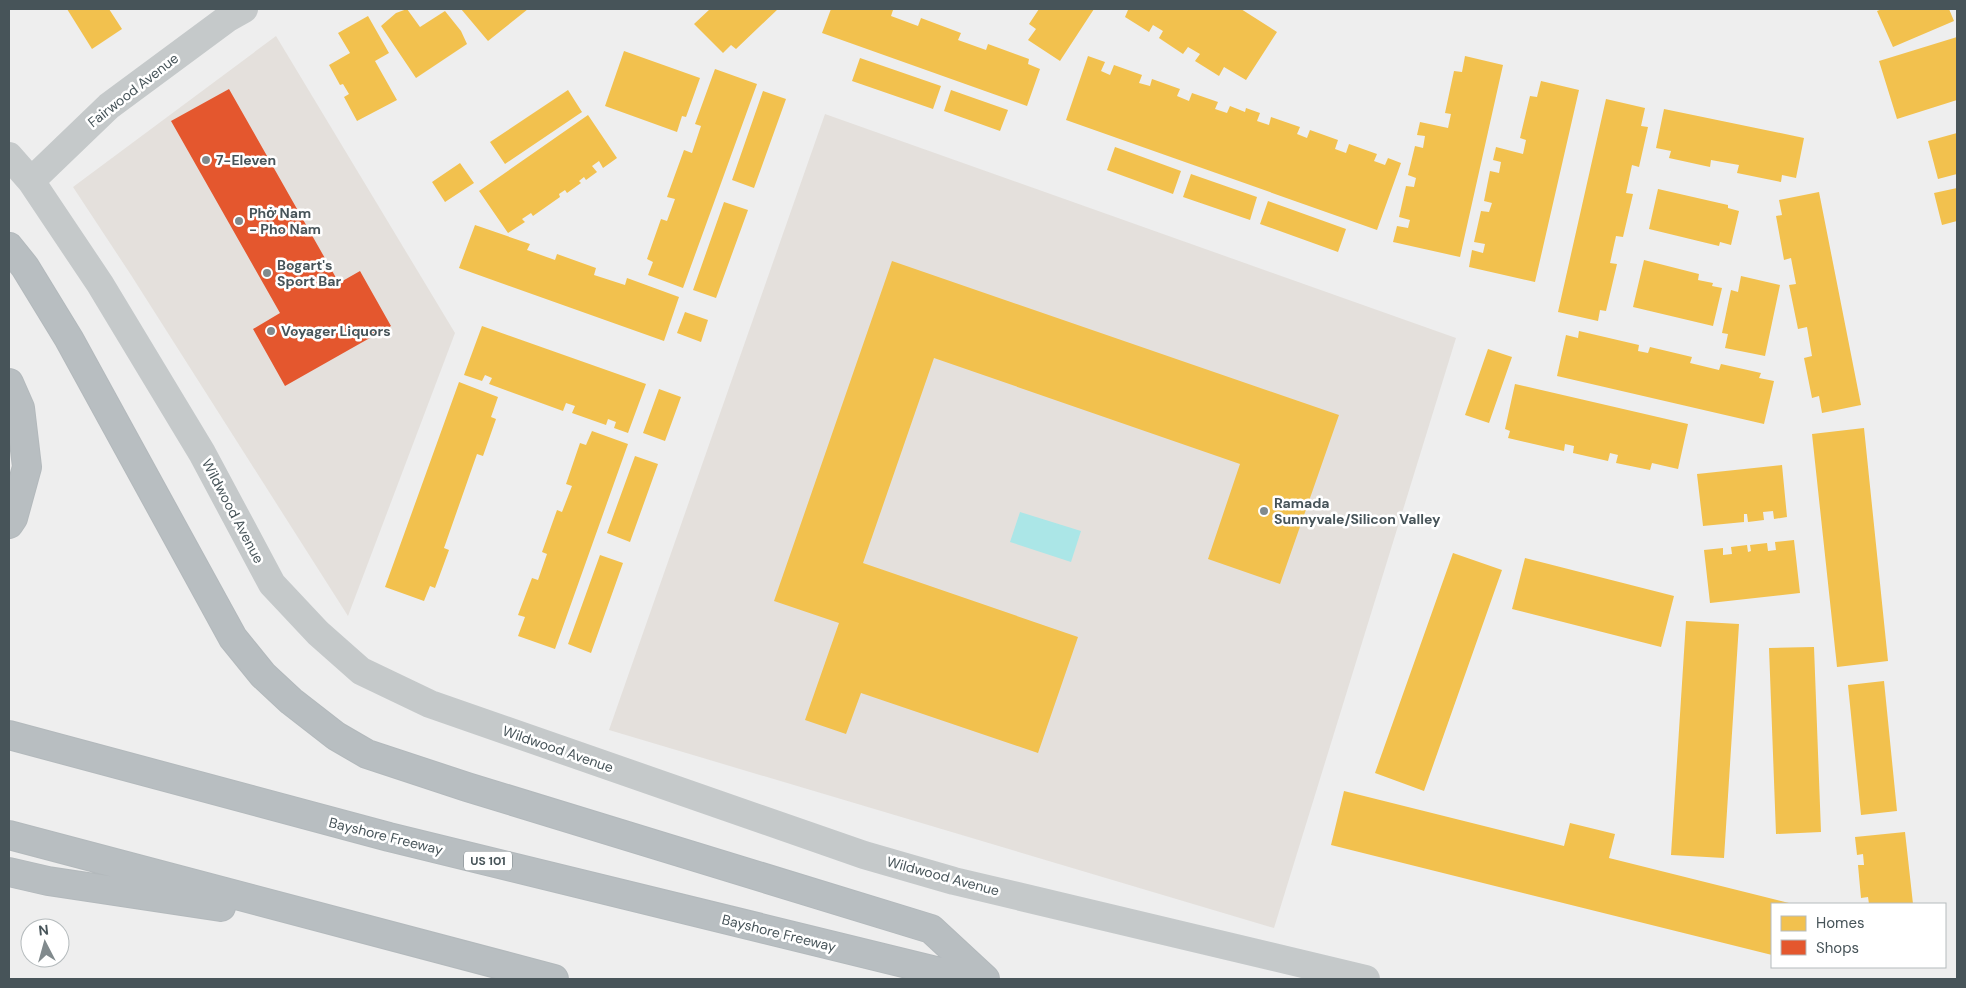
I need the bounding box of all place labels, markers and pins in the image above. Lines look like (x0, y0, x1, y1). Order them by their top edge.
place label: 7-Eleven (216, 151, 276, 169)
marker: 7-Eleven (200, 154, 212, 166)
place label: Phở Nam - Pho Nam (249, 204, 321, 238)
marker: Phở Nam - Pho Nam (233, 215, 245, 227)
place label: Bogart's Sport Bar (277, 256, 341, 290)
marker: Bogart's Sport Bar (261, 267, 273, 279)
place label: Voyager Liquors (281, 322, 391, 340)
marker: Voyager Liquors (265, 325, 277, 337)
place label: Ramada Sunnyvale/Silicon Valley (1274, 494, 1441, 528)
marker: Ramada Sunnyvale/Silicon Valley (1258, 505, 1270, 517)

